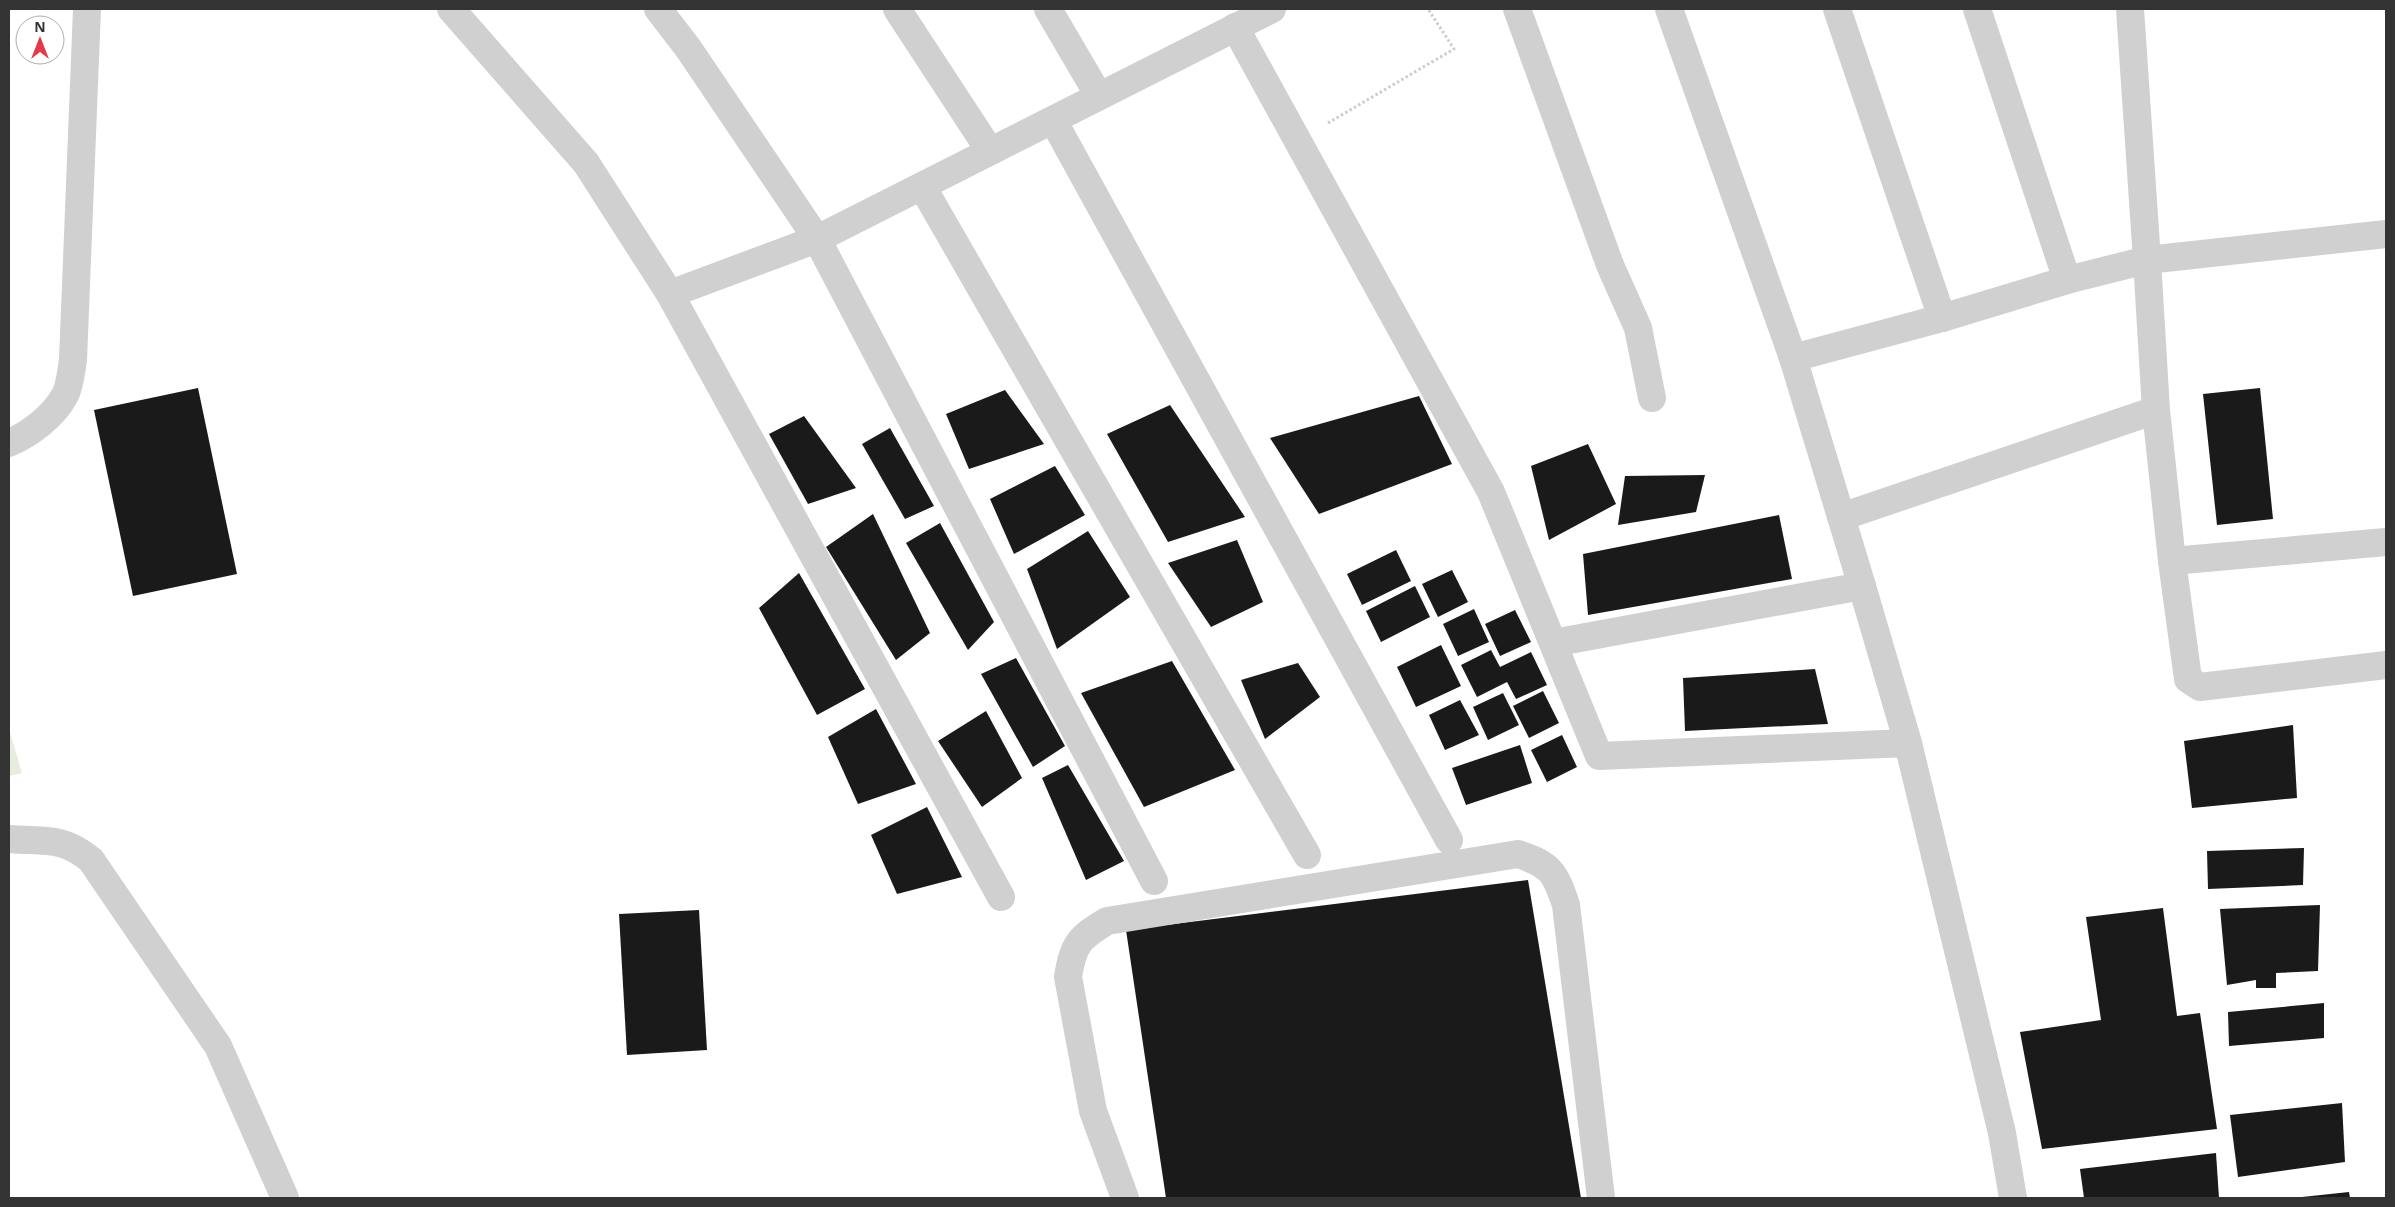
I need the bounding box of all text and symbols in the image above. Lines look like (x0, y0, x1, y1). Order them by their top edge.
north arrow (15, 15, 65, 65)
text: N (34, 17, 46, 36)

